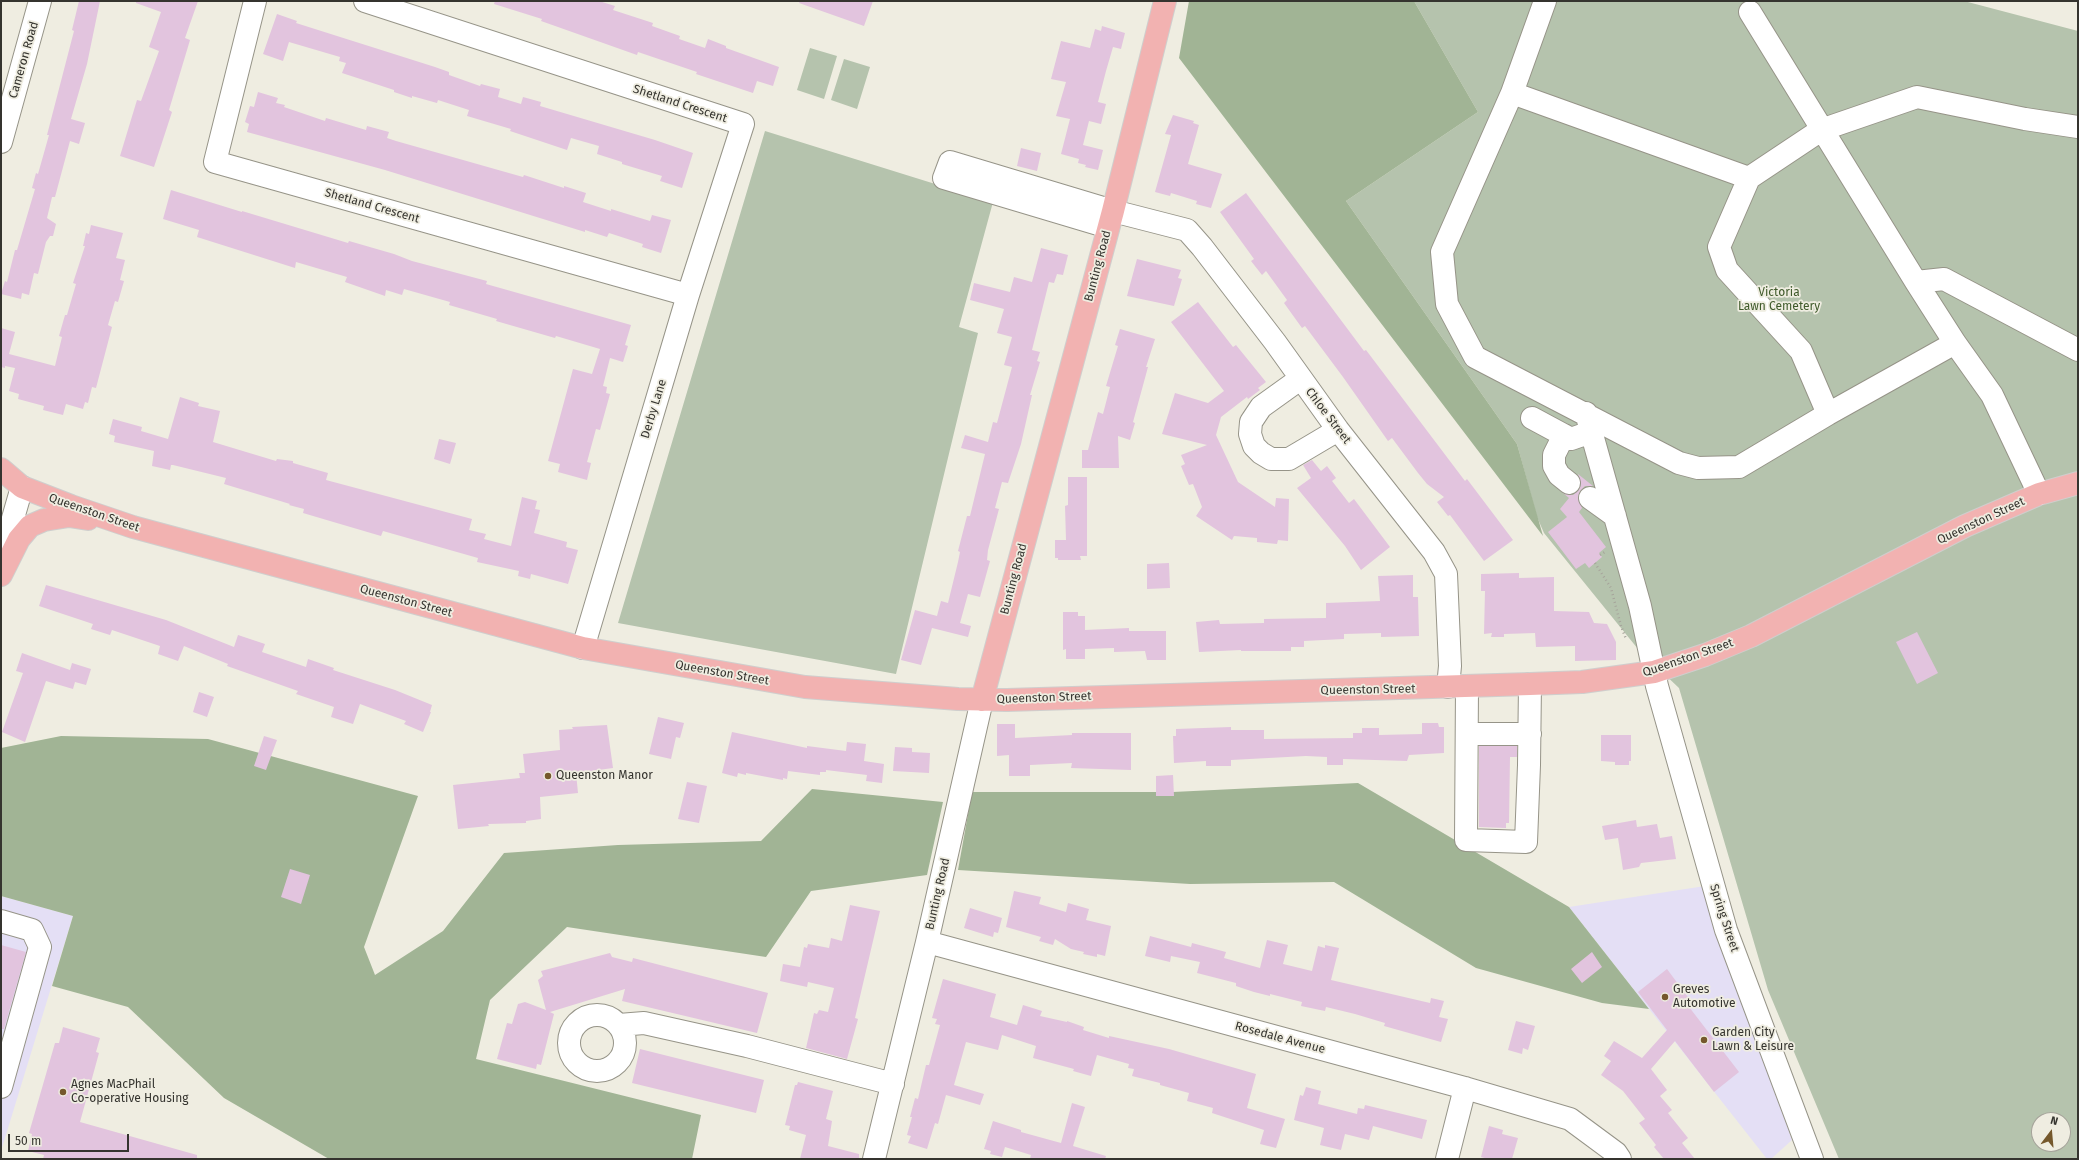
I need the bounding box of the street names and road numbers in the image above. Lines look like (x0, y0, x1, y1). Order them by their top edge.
street label: Cameron Road (6, 20, 42, 100)
street label: Shetland Crescent (631, 82, 729, 126)
street label: Shetland Crescent (323, 186, 421, 226)
street label: Bunting Road (1082, 229, 1114, 303)
street label: Derby Lane (638, 378, 670, 440)
street label: Chloe Street (1302, 385, 1354, 447)
street label: Queenston Street (47, 491, 141, 535)
street label: Queenston Street (1935, 494, 2027, 548)
street label: Bunting Road (998, 542, 1030, 616)
street label: Queenston Street (358, 582, 454, 620)
street label: Queenston Street (1641, 636, 1735, 680)
street label: Queenston Street (674, 658, 770, 688)
street label: Queenston Street (1320, 682, 1416, 698)
street label: Queenston Street (996, 689, 1092, 707)
street label: Bunting Road (923, 857, 953, 931)
street label: Spring Street (1706, 882, 1742, 954)
street label: Rosedale Avenue (1233, 1019, 1327, 1057)

